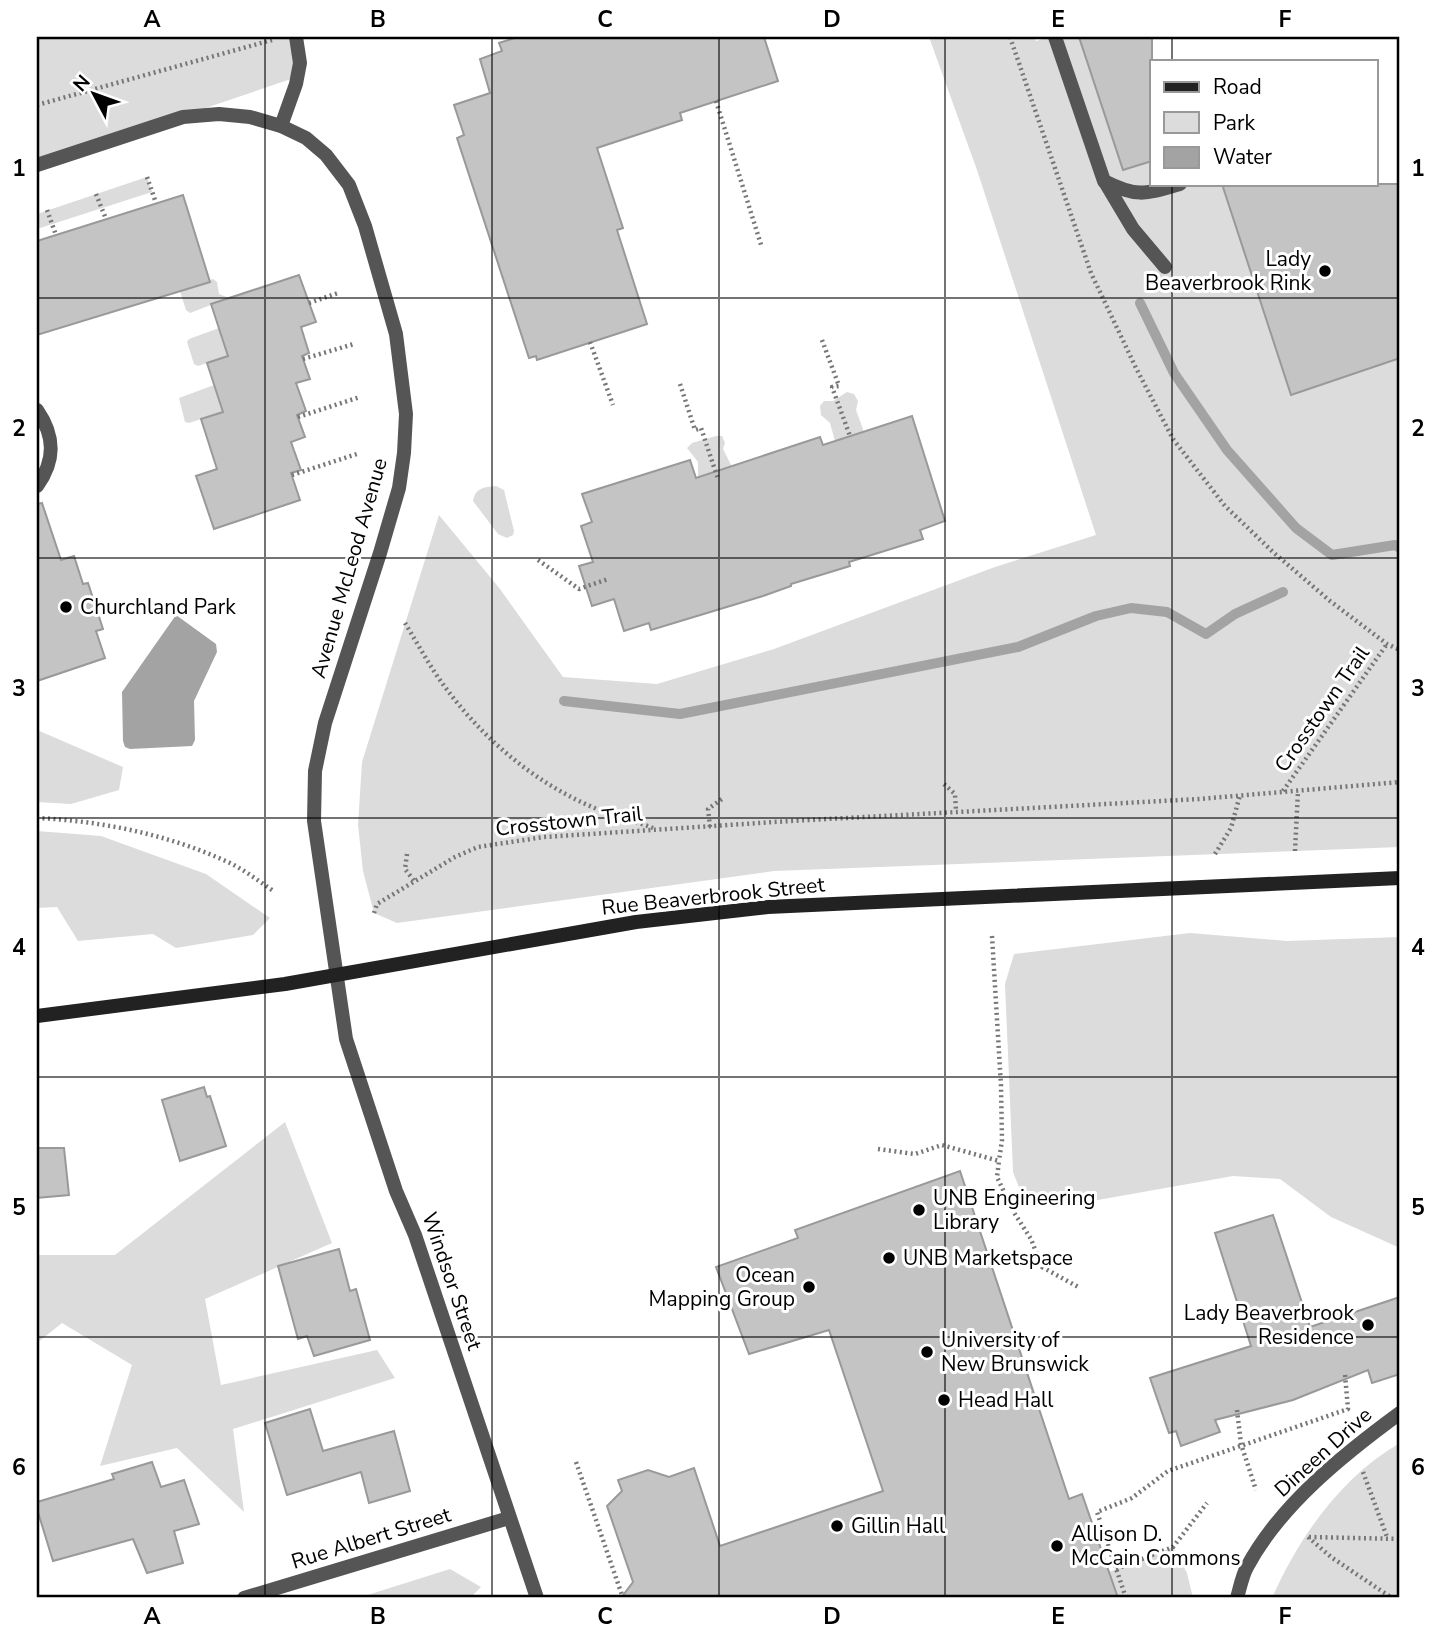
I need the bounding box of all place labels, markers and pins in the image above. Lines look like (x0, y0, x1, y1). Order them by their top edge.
place label: Lady Beaverbrook Rink (1145, 245, 1311, 297)
marker: Lady Beaverbrook Rink (1317, 263, 1333, 279)
place label: Churchland Park (80, 593, 236, 621)
marker: Churchland Park (58, 599, 74, 615)
place label: UNB Engineering Library (933, 1184, 1096, 1236)
marker: UNB Engineering Library (911, 1202, 927, 1218)
place label: UNB Marketspace (903, 1244, 1073, 1272)
marker: UNB Marketspace (881, 1250, 897, 1266)
place label: Ocean Mapping Group (649, 1261, 795, 1313)
marker: Ocean Mapping Group (801, 1279, 817, 1295)
place label: Lady Beaverbrook Residence (1184, 1299, 1354, 1351)
marker: Lady Beaverbrook Residence (1360, 1317, 1376, 1333)
place label: University of New Brunswick (941, 1326, 1089, 1378)
marker: University of New Brunswick (919, 1344, 935, 1360)
place label: Head Hall (958, 1386, 1054, 1414)
marker: Head Hall (936, 1392, 952, 1408)
place label: Gillin Hall (851, 1512, 946, 1540)
marker: Gillin Hall (829, 1518, 845, 1534)
place label: Allison D. McCain Commons (1071, 1520, 1241, 1572)
marker: Allison D. McCain Commons (1049, 1538, 1065, 1554)

